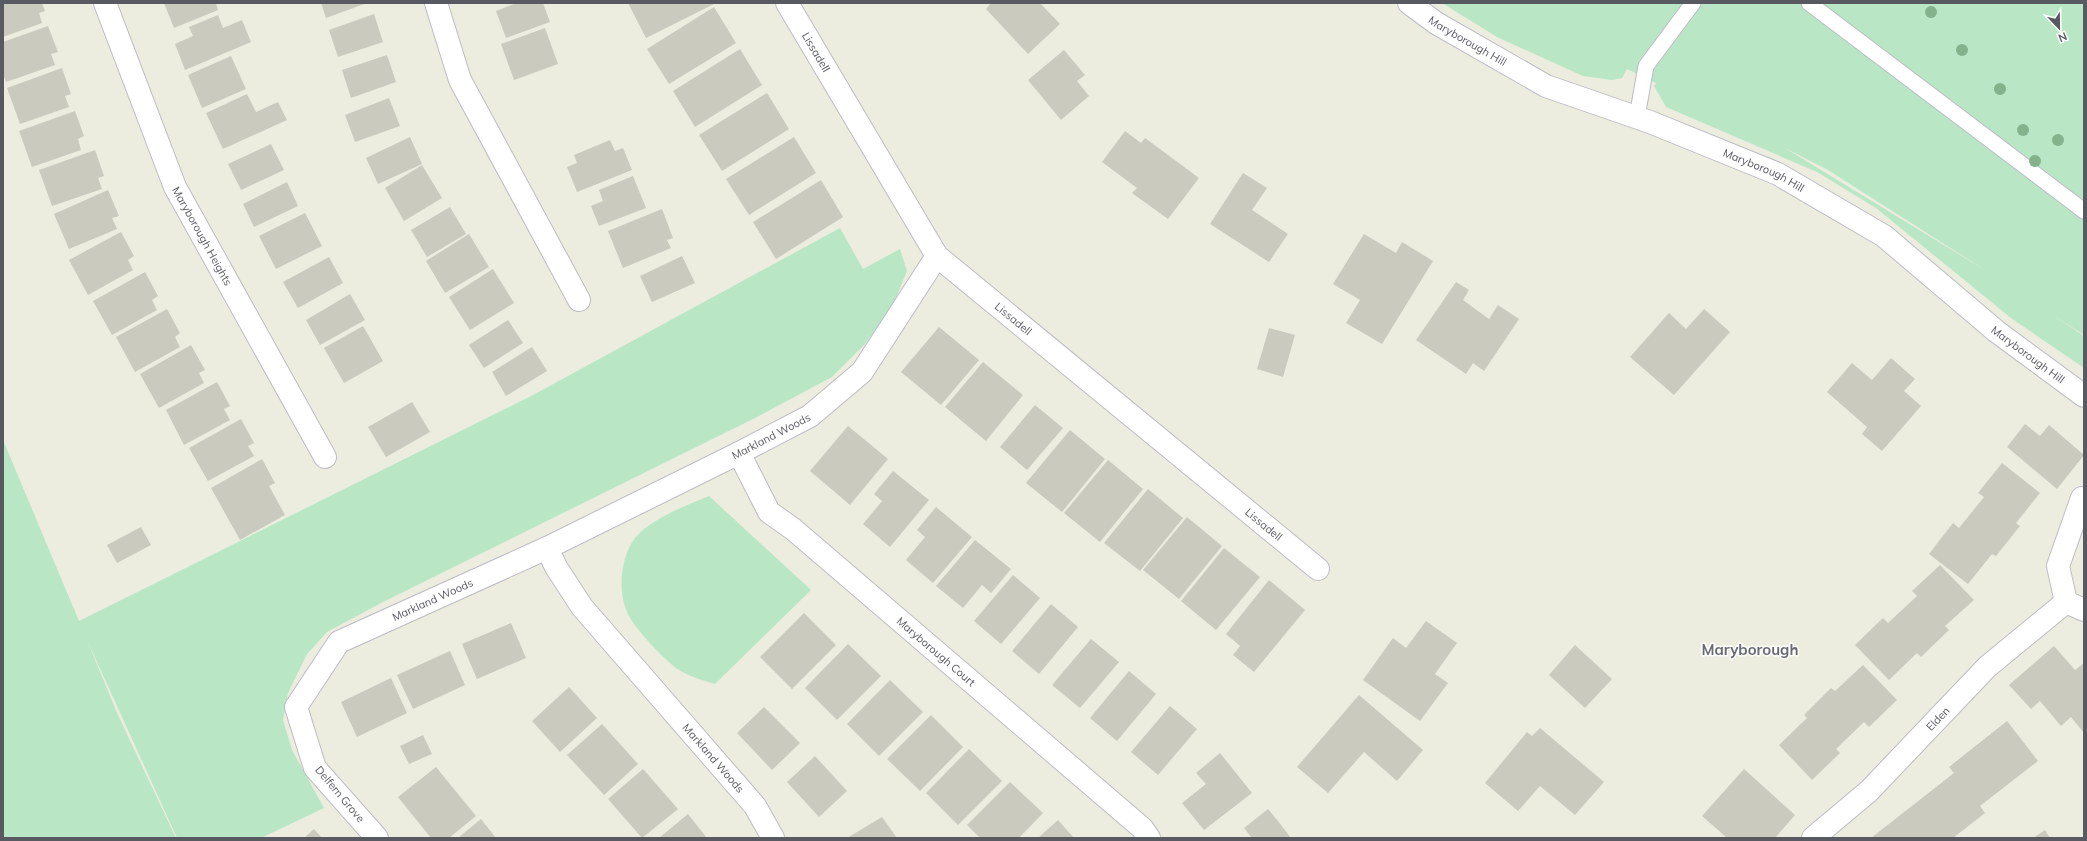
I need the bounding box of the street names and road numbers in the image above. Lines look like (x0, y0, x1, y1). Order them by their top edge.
street label: Maryborough Hill (1426, 13, 1509, 69)
street label: Lissadell (799, 30, 833, 75)
street label: Maryborough Hill (1721, 145, 1807, 195)
street label: Maryborough Heights (169, 184, 235, 288)
street label: Lissadell (992, 299, 1035, 338)
street label: Maryborough Hill (1988, 323, 2068, 386)
street label: Markland Woods (729, 410, 813, 463)
street label: Lissadell (1242, 505, 1285, 544)
street label: Markland Woods (390, 575, 475, 624)
street label: Maryborough Court (894, 614, 979, 689)
street label: Elden (1923, 704, 1953, 734)
street label: Markland Woods (680, 721, 747, 796)
street label: Delfern Grove (312, 763, 368, 825)

